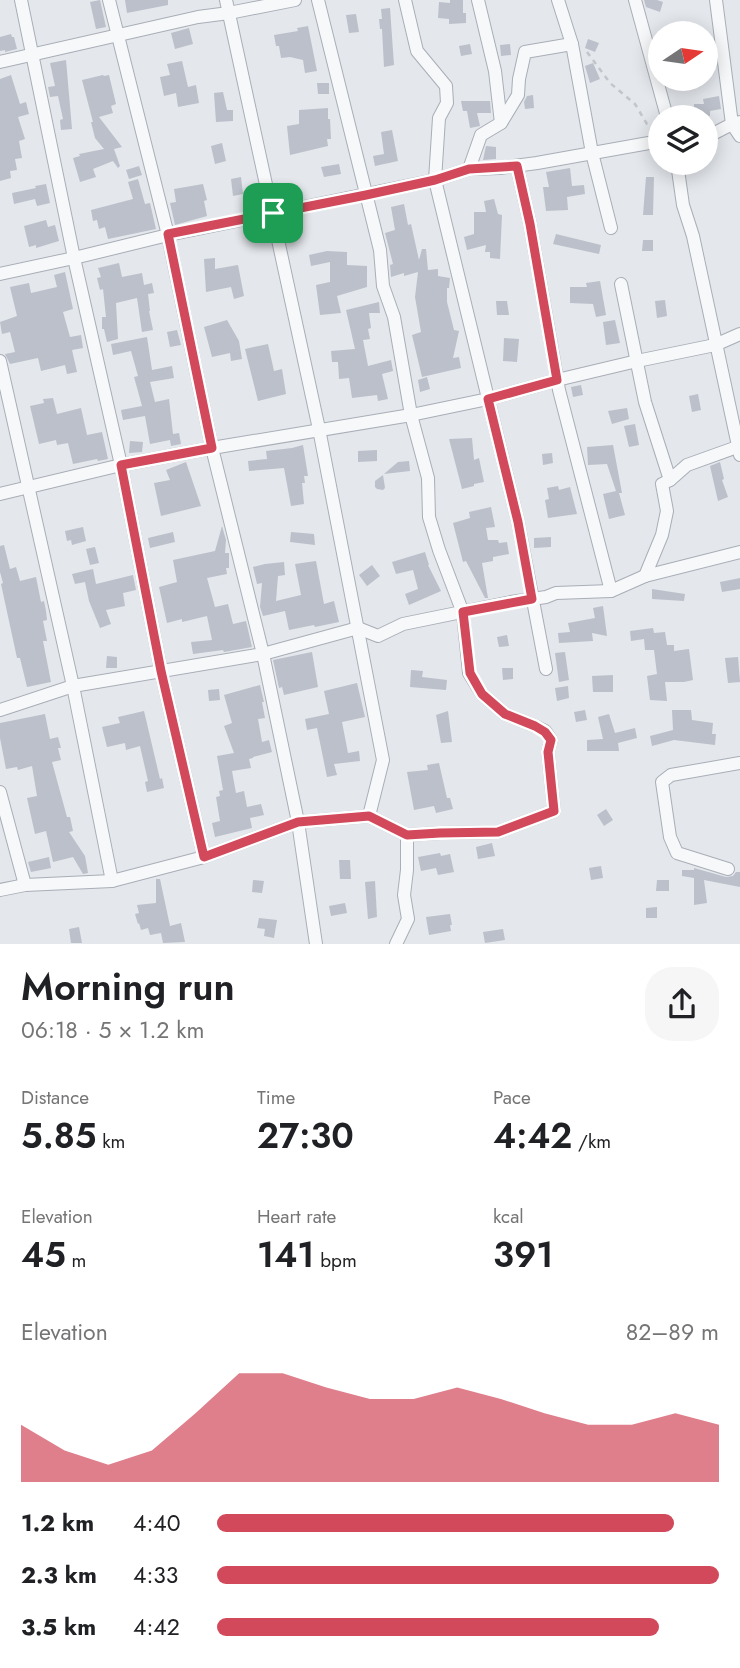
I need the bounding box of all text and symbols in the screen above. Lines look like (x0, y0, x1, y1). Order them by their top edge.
north arrow (648, 21, 718, 91)
map controls (648, 21, 718, 175)
button: layers (648, 105, 718, 175)
pin (243, 183, 303, 243)
icon: arrive (254, 194, 292, 232)
text: Morning run (21, 959, 235, 1014)
button: share (645, 967, 719, 1041)
text: 06:18 · 5 × 1.2 km (21, 1013, 204, 1047)
text: Distance (21, 1084, 89, 1111)
text: Time (257, 1084, 295, 1111)
text: Pace (493, 1084, 531, 1111)
text: 5.85 (21, 1111, 97, 1161)
text: 27:30 (257, 1111, 354, 1161)
text: 4:42 (493, 1111, 572, 1161)
text: km (97, 1128, 125, 1155)
text: /km (572, 1128, 611, 1155)
text: Elevation (21, 1203, 93, 1230)
text: Heart rate (257, 1203, 336, 1230)
text: kcal (493, 1203, 524, 1230)
text: 45 (21, 1230, 66, 1280)
text: 141 (257, 1230, 315, 1280)
text: 391 (493, 1230, 553, 1280)
text: m (66, 1247, 86, 1274)
text: bpm (315, 1247, 357, 1274)
text: Elevation (21, 1315, 108, 1349)
text: 82–89 m (626, 1315, 719, 1349)
text: 1.2 km (21, 1506, 94, 1540)
text: 4:40 (133, 1506, 181, 1540)
text: 2.3 km (21, 1558, 97, 1592)
text: 4:33 (133, 1558, 178, 1592)
text: 3.5 km (21, 1610, 96, 1644)
text: 4:42 (133, 1610, 180, 1644)

